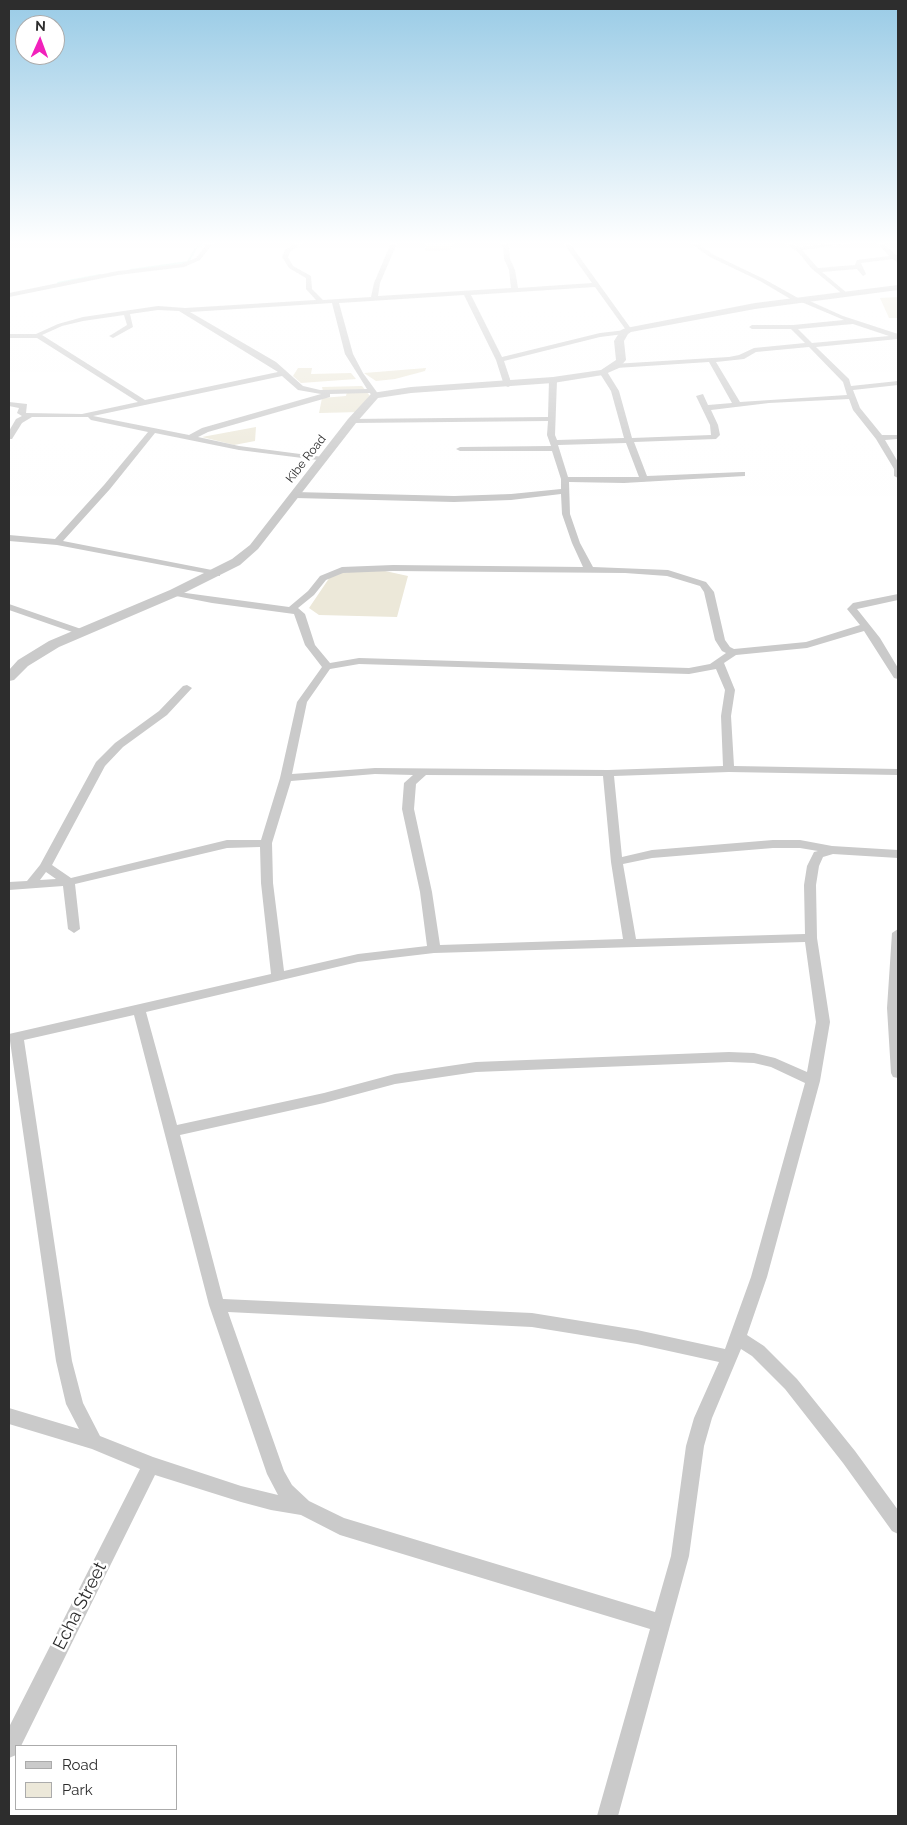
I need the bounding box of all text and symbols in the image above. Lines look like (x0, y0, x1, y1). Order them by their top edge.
north arrow (15, 15, 65, 65)
text: N (35, 18, 46, 34)
street label: Kibe Road (283, 432, 329, 486)
street label: Echa Street (49, 1559, 111, 1653)
legend (15, 1745, 178, 1810)
text: Road (62, 1756, 98, 1774)
text: Park (62, 1781, 93, 1799)

